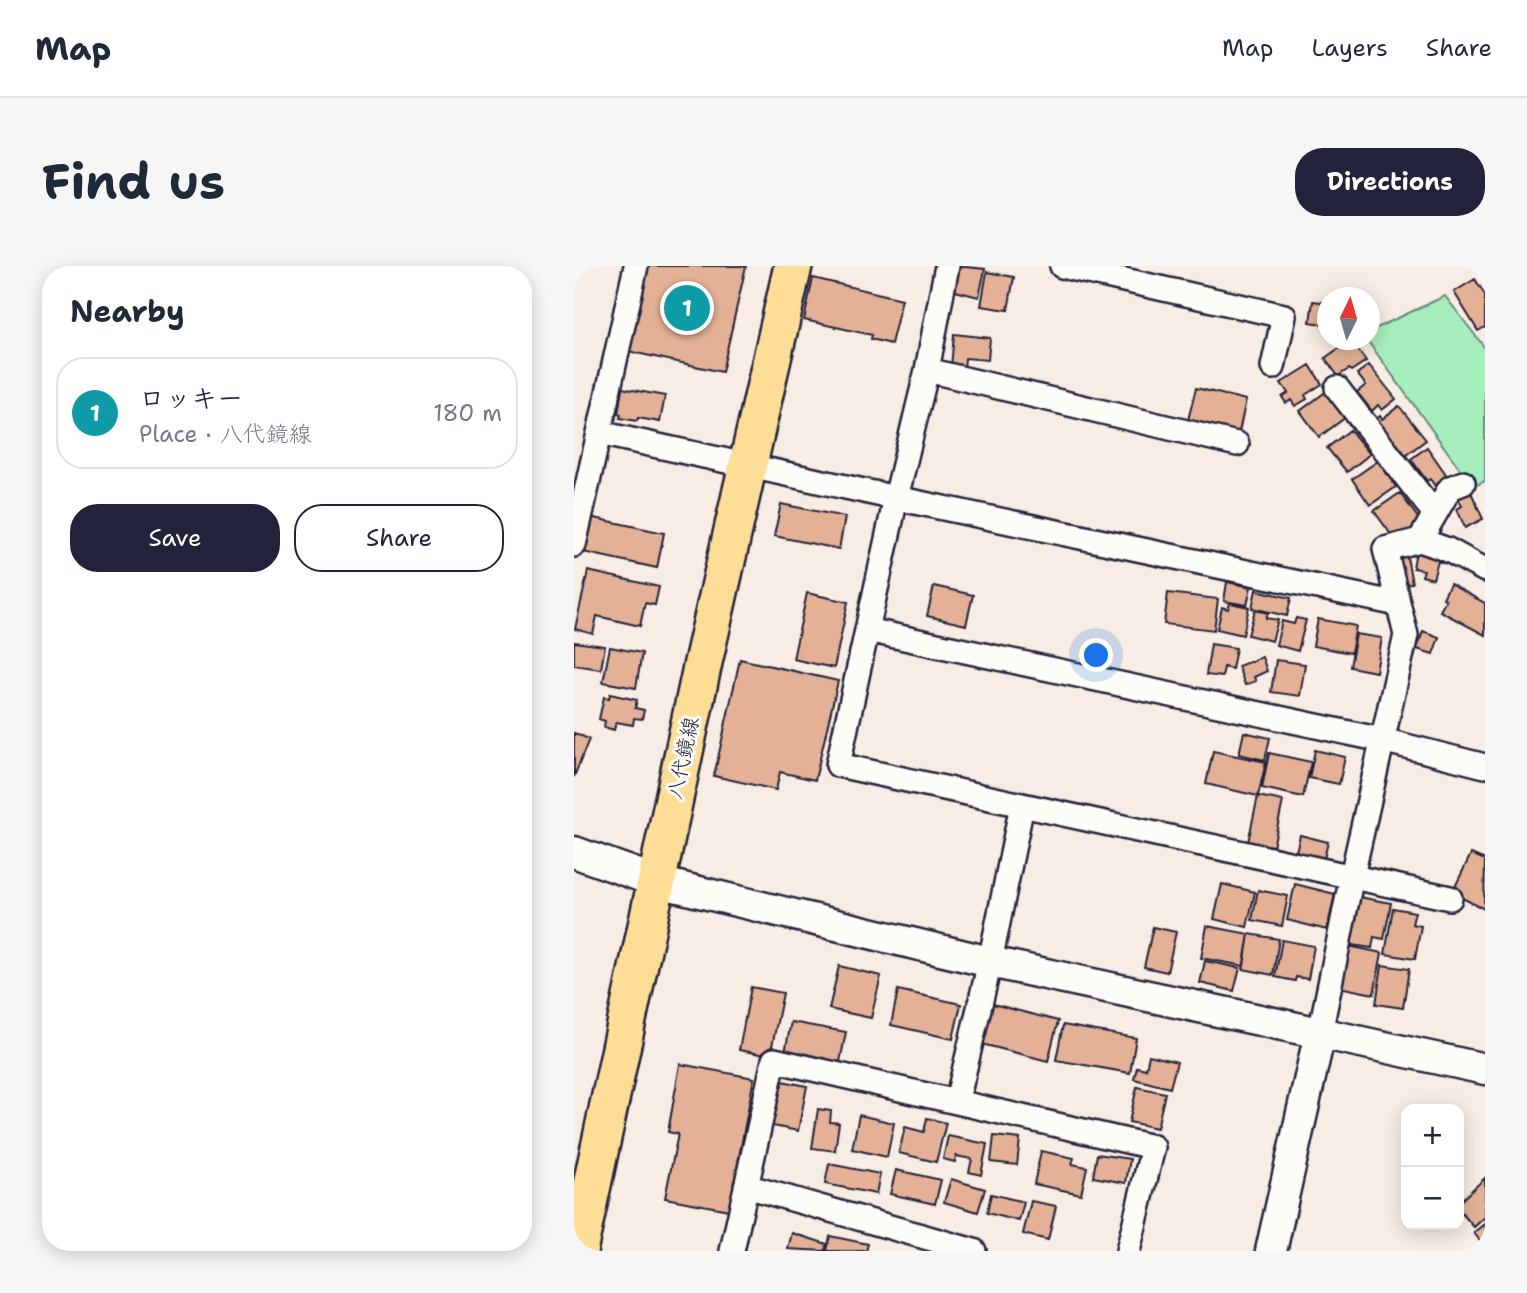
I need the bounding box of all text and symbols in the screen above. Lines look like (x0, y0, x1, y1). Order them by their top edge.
text: Map (35, 26, 111, 71)
text: Map (1222, 32, 1273, 64)
text: Layers (1311, 32, 1388, 64)
text: Share (1426, 32, 1492, 64)
button: Directions (1295, 148, 1485, 216)
text: Find us (42, 149, 225, 215)
pin: 1 (664, 282, 710, 334)
north arrow (1317, 287, 1380, 350)
text: Nearby (70, 291, 185, 332)
text: ロッキー (139, 380, 243, 415)
text: 1 (90, 398, 100, 428)
text: 180 m (433, 398, 502, 428)
text: Place · 八代鏡線 (139, 419, 312, 449)
button: Save (70, 504, 280, 572)
button: Share (294, 504, 504, 572)
your location (1079, 638, 1113, 672)
street label: 八代鏡線 (661, 714, 705, 802)
map controls (1401, 1104, 1464, 1230)
button: + (1401, 1104, 1464, 1167)
button: − (1401, 1167, 1464, 1230)

